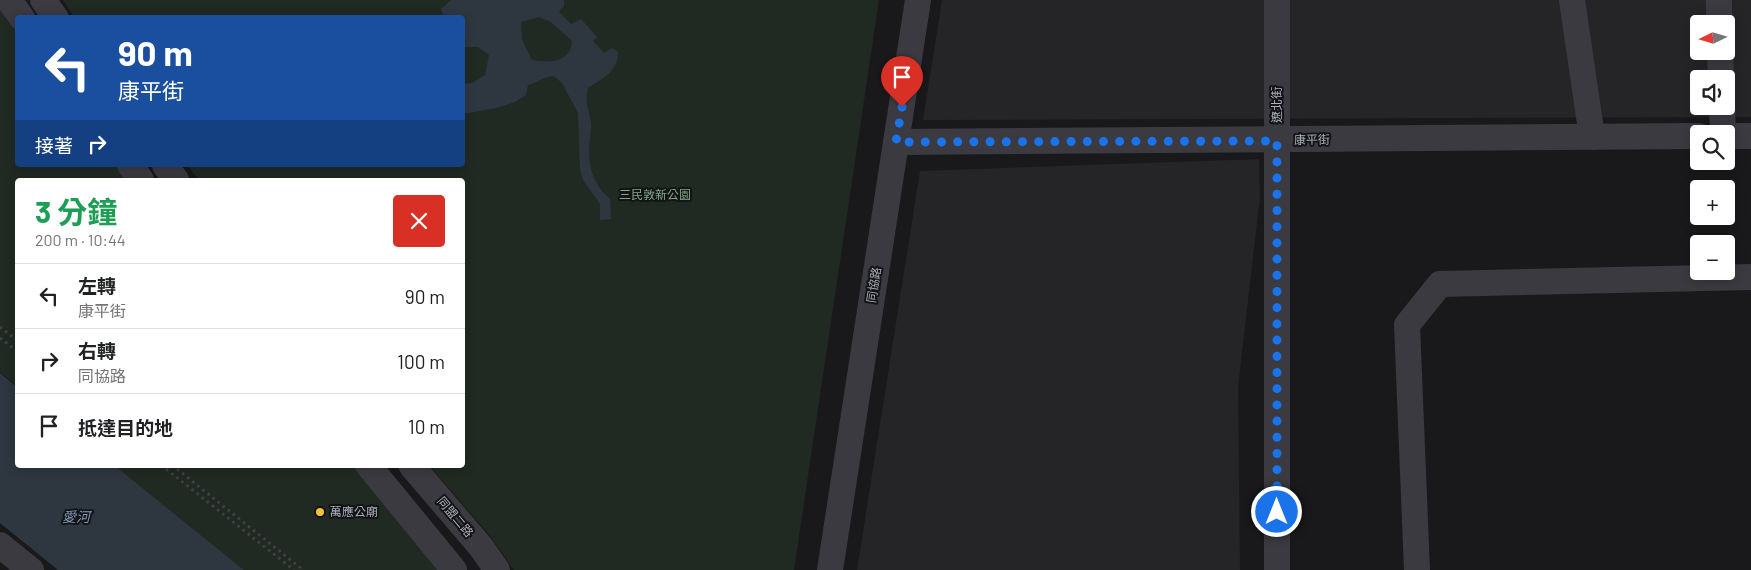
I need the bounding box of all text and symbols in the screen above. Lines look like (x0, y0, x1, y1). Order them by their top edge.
north arrow (1690, 15, 1735, 60)
map controls (1690, 15, 1735, 280)
text: 90 m (118, 31, 193, 73)
icon: left (35, 35, 100, 100)
pin (881, 56, 923, 107)
icon: arrive (888, 63, 916, 91)
button: sound (1690, 70, 1735, 115)
text: 康平街 (118, 77, 184, 103)
street label: 遼北街 (1269, 87, 1283, 123)
button: search (1690, 125, 1735, 170)
icon: right (83, 130, 111, 158)
street label: 康平街 (1294, 132, 1330, 146)
text: 接著 (35, 134, 73, 157)
button: + (1690, 180, 1735, 225)
park label: 三民敦新公園 (619, 187, 691, 201)
text: 3 分鐘 (35, 193, 117, 229)
button: close (393, 195, 445, 247)
text: 200 m · 10:44 (35, 230, 126, 249)
button: − (1690, 235, 1735, 280)
street label: 同協路 (863, 266, 883, 304)
text: 左轉 (78, 274, 116, 297)
icon: left (35, 282, 63, 310)
text: 90 m (405, 285, 445, 308)
text: 康平街 (78, 301, 126, 320)
text: 右轉 (78, 339, 116, 362)
icon: right (35, 347, 63, 375)
text: 100 m (397, 350, 445, 373)
text: 同協路 (78, 366, 126, 385)
icon: arrive (35, 412, 63, 440)
text: 10 m (408, 415, 445, 438)
text: 抵達目的地 (78, 416, 173, 439)
position arrow (1250, 485, 1302, 537)
street label: 同盟二路 (435, 493, 477, 539)
place label: 萬應公廟 (330, 504, 378, 518)
marker: 萬應公廟 (314, 506, 326, 518)
water label: 愛河 (62, 508, 93, 525)

